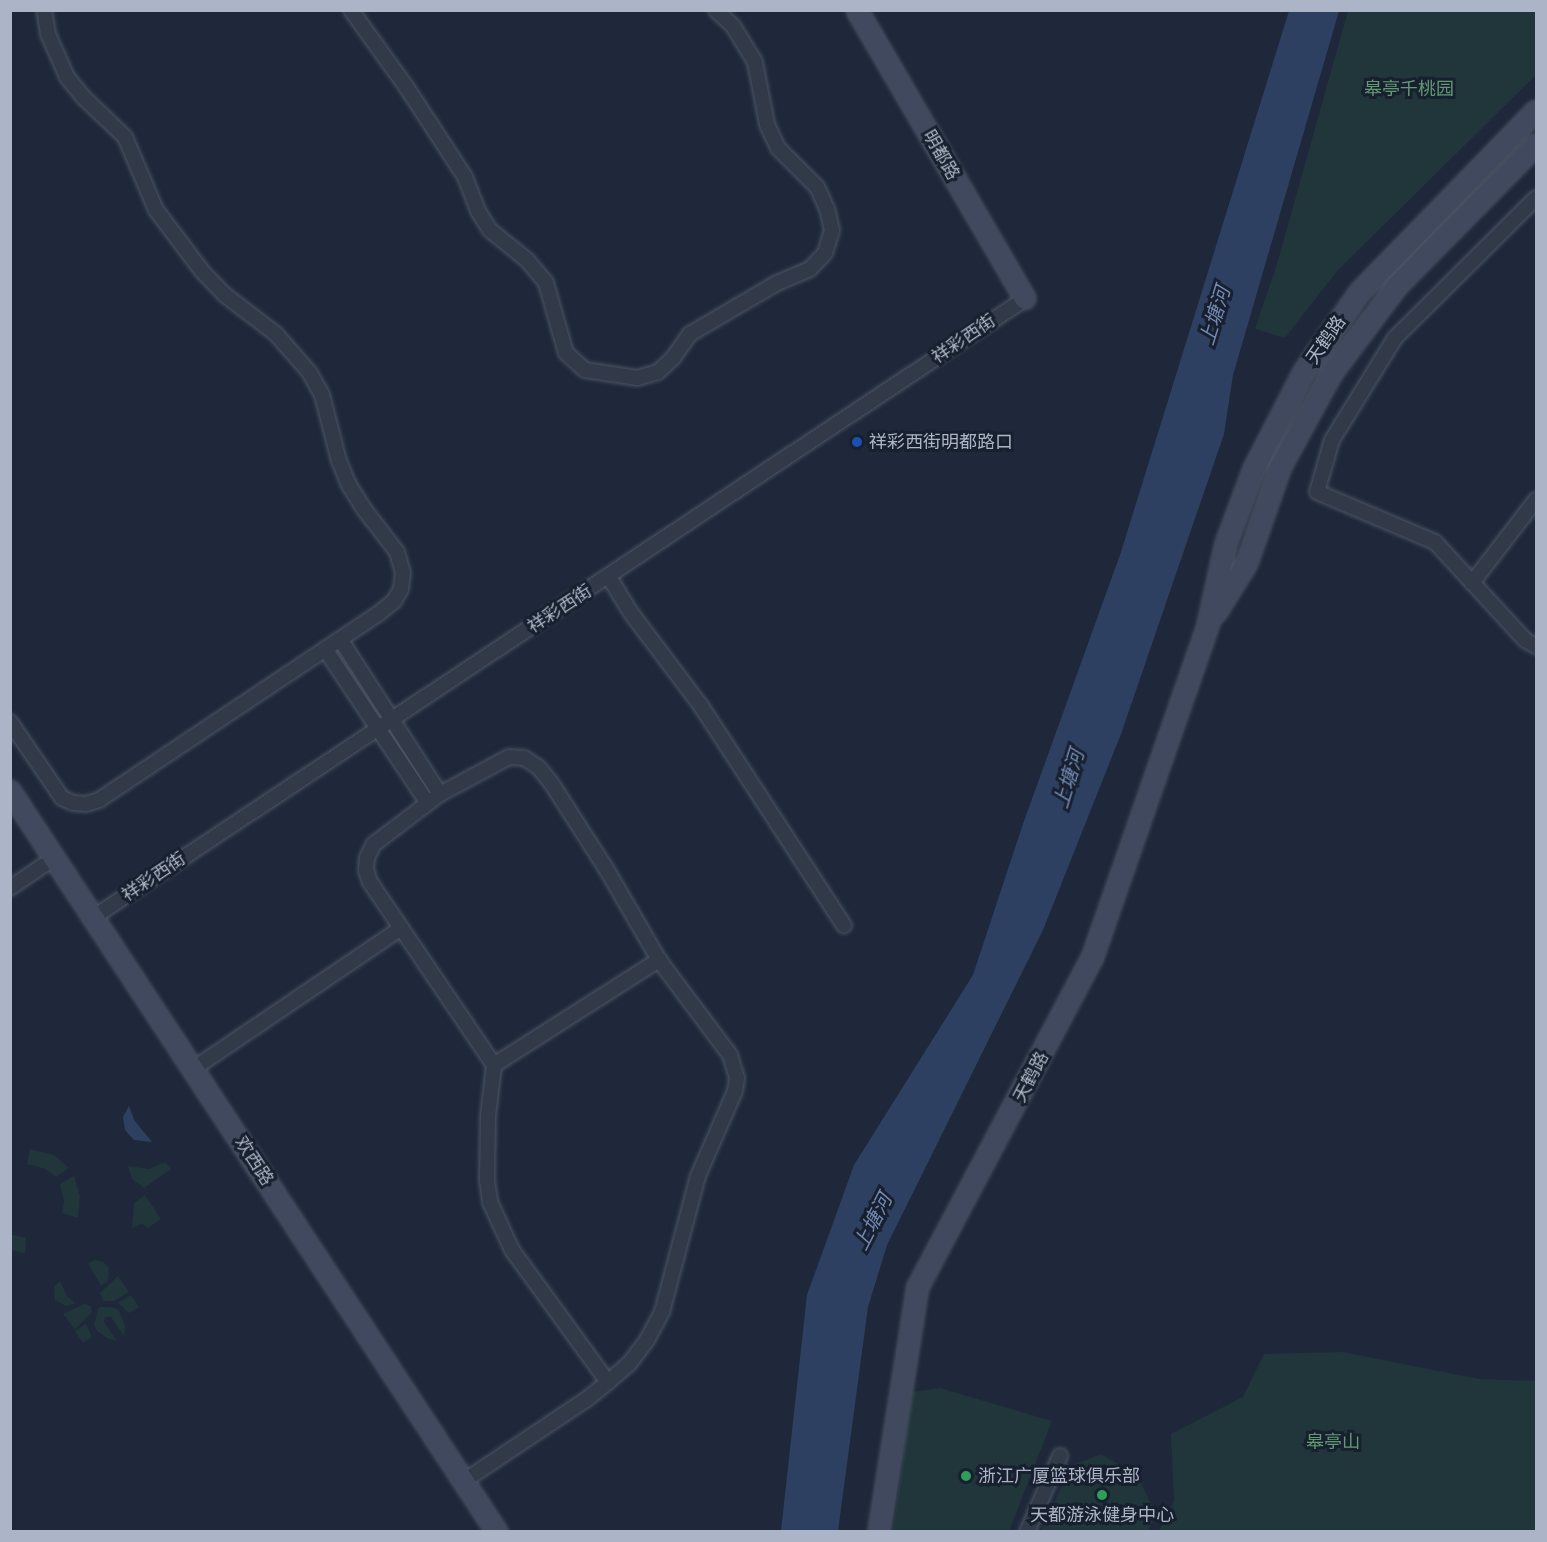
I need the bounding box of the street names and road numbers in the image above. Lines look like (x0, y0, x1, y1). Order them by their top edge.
street label: 明都路 (918, 126, 964, 184)
street label: 祥彩西街 (928, 310, 1000, 368)
street label: 天鹤路 (1302, 312, 1350, 368)
street label: 祥彩西街 (524, 580, 596, 638)
street label: 祥彩西街 (118, 848, 190, 906)
street label: 天鹤路 (1009, 1048, 1053, 1106)
street label: 欢西路 (230, 1132, 278, 1190)

